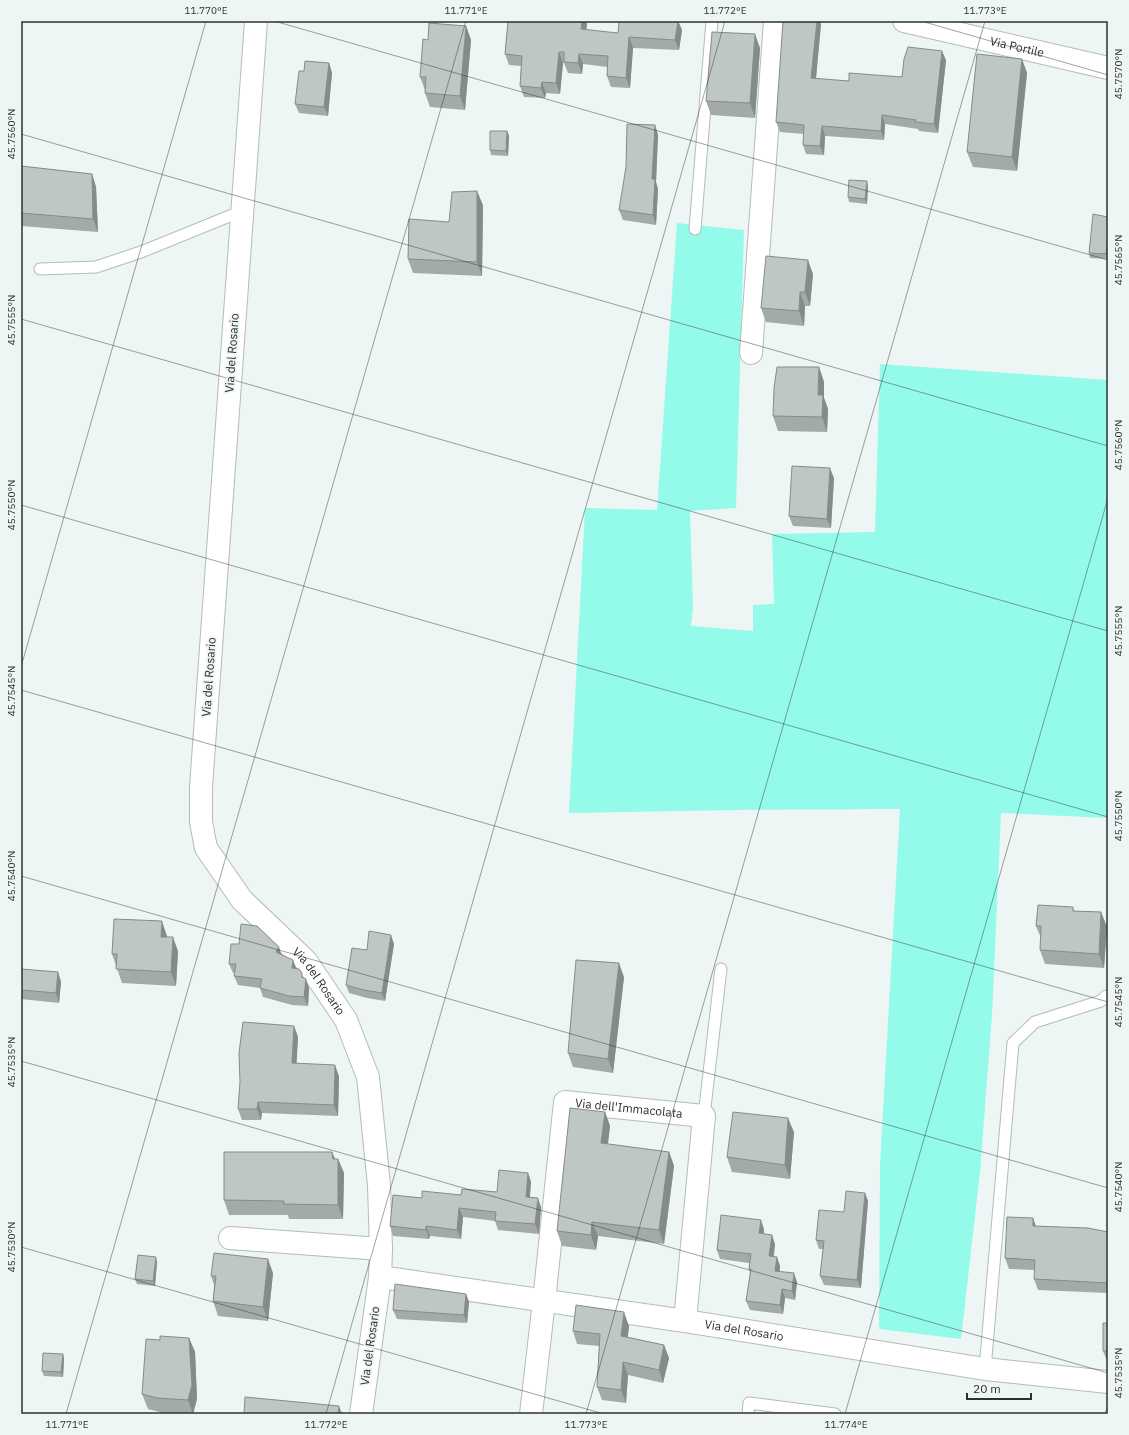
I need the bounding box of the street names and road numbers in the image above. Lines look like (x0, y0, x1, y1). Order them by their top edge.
street label: Via Portile (989, 33, 1046, 60)
street label: Via del Rosario (221, 312, 242, 393)
street label: Via del Rosario (198, 636, 219, 717)
street label: Via del Rosario (290, 944, 349, 1018)
street label: Via dell'Immacolata (575, 1095, 684, 1121)
street label: Via del Rosario (357, 1305, 383, 1386)
street label: Via del Rosario (704, 1316, 785, 1344)

